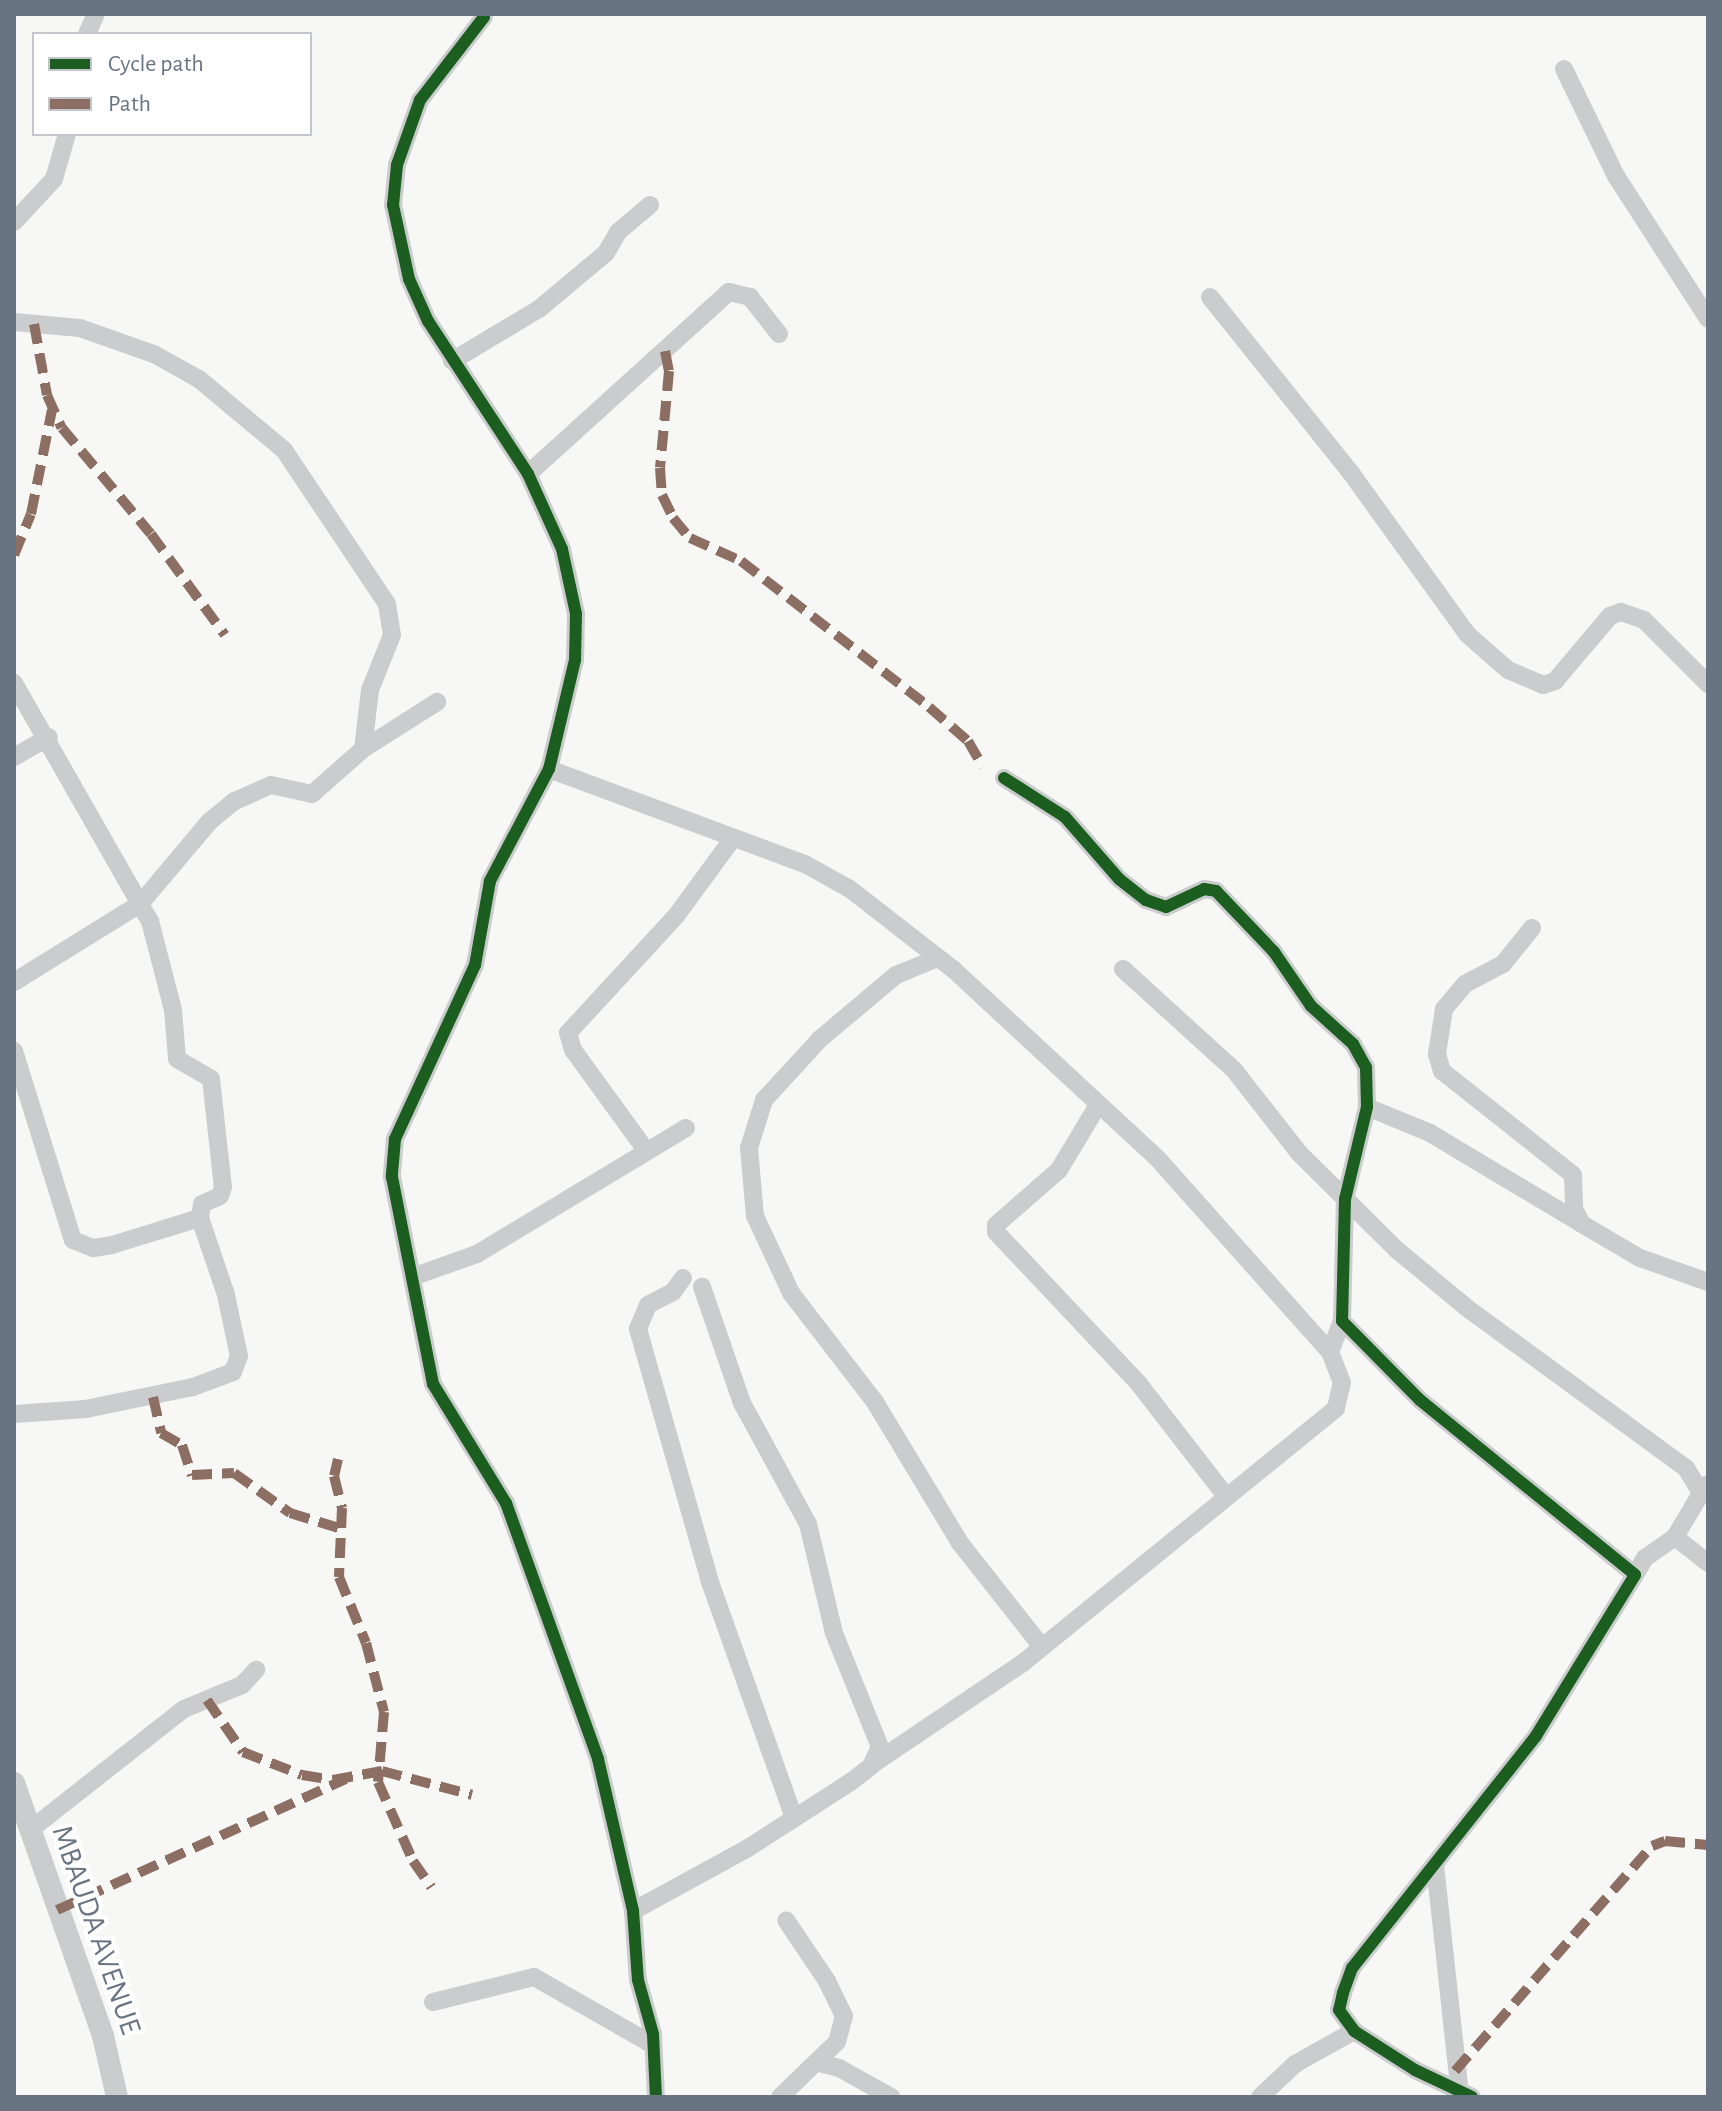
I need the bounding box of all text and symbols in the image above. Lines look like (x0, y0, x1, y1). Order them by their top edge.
legend (32, 32, 312, 136)
text: Cycle path (108, 52, 204, 76)
text: Path (108, 92, 151, 116)
street label: MBAUDA AVENUE (43, 1821, 149, 2039)

